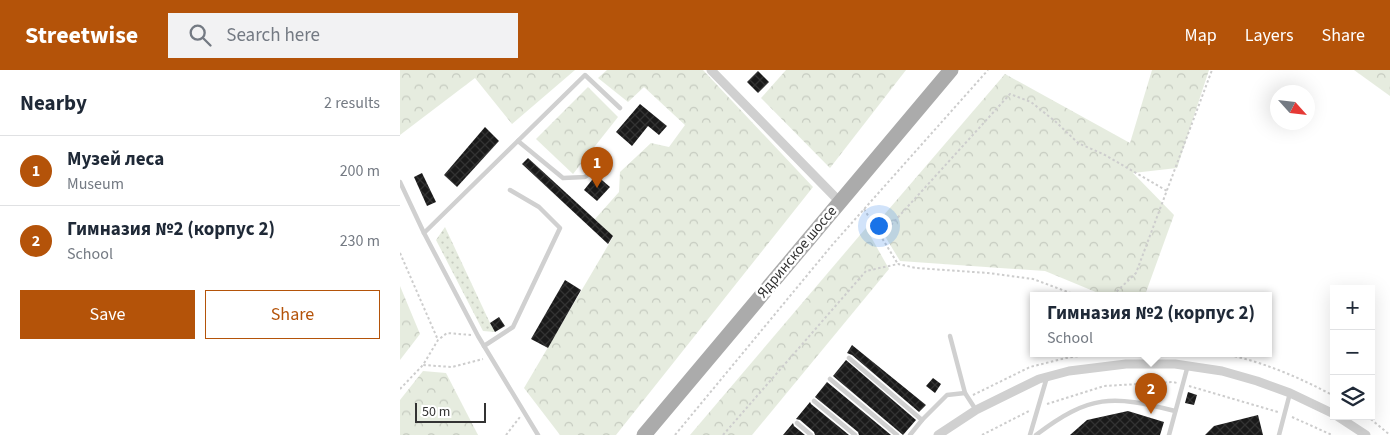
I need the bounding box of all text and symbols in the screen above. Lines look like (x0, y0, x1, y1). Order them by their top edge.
search box (168, 13, 518, 58)
text: Streetwise (25, 18, 138, 53)
icon: search (186, 21, 214, 49)
text: Search here (226, 22, 320, 49)
text: Map (1185, 23, 1217, 48)
text: Layers (1245, 23, 1294, 48)
text: Share (1322, 23, 1365, 48)
north arrow (1270, 85, 1315, 130)
text: Nearby (20, 88, 87, 118)
text: 2 results (324, 92, 380, 114)
text: Музей леса (67, 146, 164, 173)
pin: 1 (581, 147, 613, 188)
text: 1 (32, 160, 40, 182)
text: 200 m (340, 160, 380, 182)
text: Museum (67, 173, 124, 195)
street label: Ядринское шоссе (752, 201, 842, 303)
your location (866, 213, 892, 239)
text: Гимназия №2 (корпус 2) (67, 216, 275, 243)
text: 2 (32, 230, 40, 252)
text: 230 m (340, 230, 380, 252)
text: School (67, 243, 113, 265)
map controls (1330, 285, 1375, 420)
button: + (1330, 285, 1375, 330)
button: Save (20, 290, 195, 339)
button: Share (205, 290, 380, 339)
popup (1030, 292, 1272, 357)
text: Гимназия №2 (корпус 2) (1047, 300, 1255, 327)
text: School (1047, 327, 1093, 349)
button: − (1330, 330, 1375, 375)
pin: 2 (1135, 373, 1167, 414)
button: layers (1330, 375, 1375, 420)
scale bar (415, 400, 486, 423)
text: 50 m (422, 402, 450, 422)

